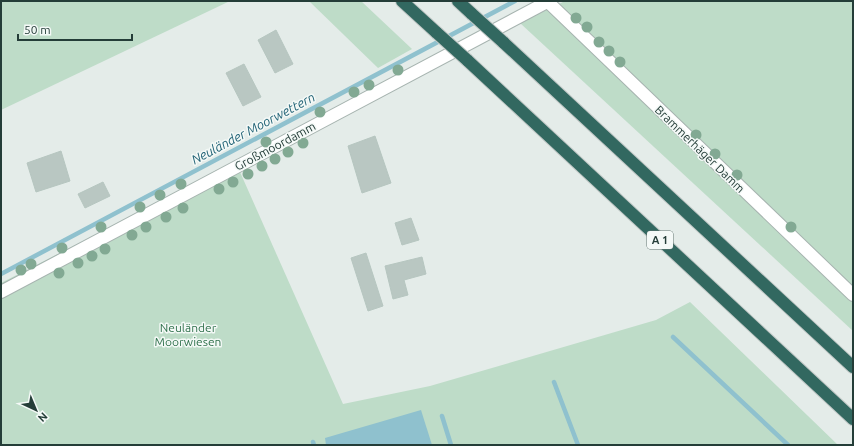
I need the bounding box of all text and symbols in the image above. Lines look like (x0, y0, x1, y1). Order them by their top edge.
scale bar (18, 16, 132, 42)
text: 50 m (24, 23, 51, 36)
water label: Neuländer Moorwettern (189, 89, 317, 167)
street label: Brammerhäger Damm (653, 103, 747, 195)
street label: Großmoordamm (232, 119, 318, 173)
road number: A 1 (647, 231, 673, 249)
park label: Neuländer Moorwiesen (155, 321, 221, 348)
north arrow (16, 390, 56, 430)
text: N (36, 410, 50, 424)

